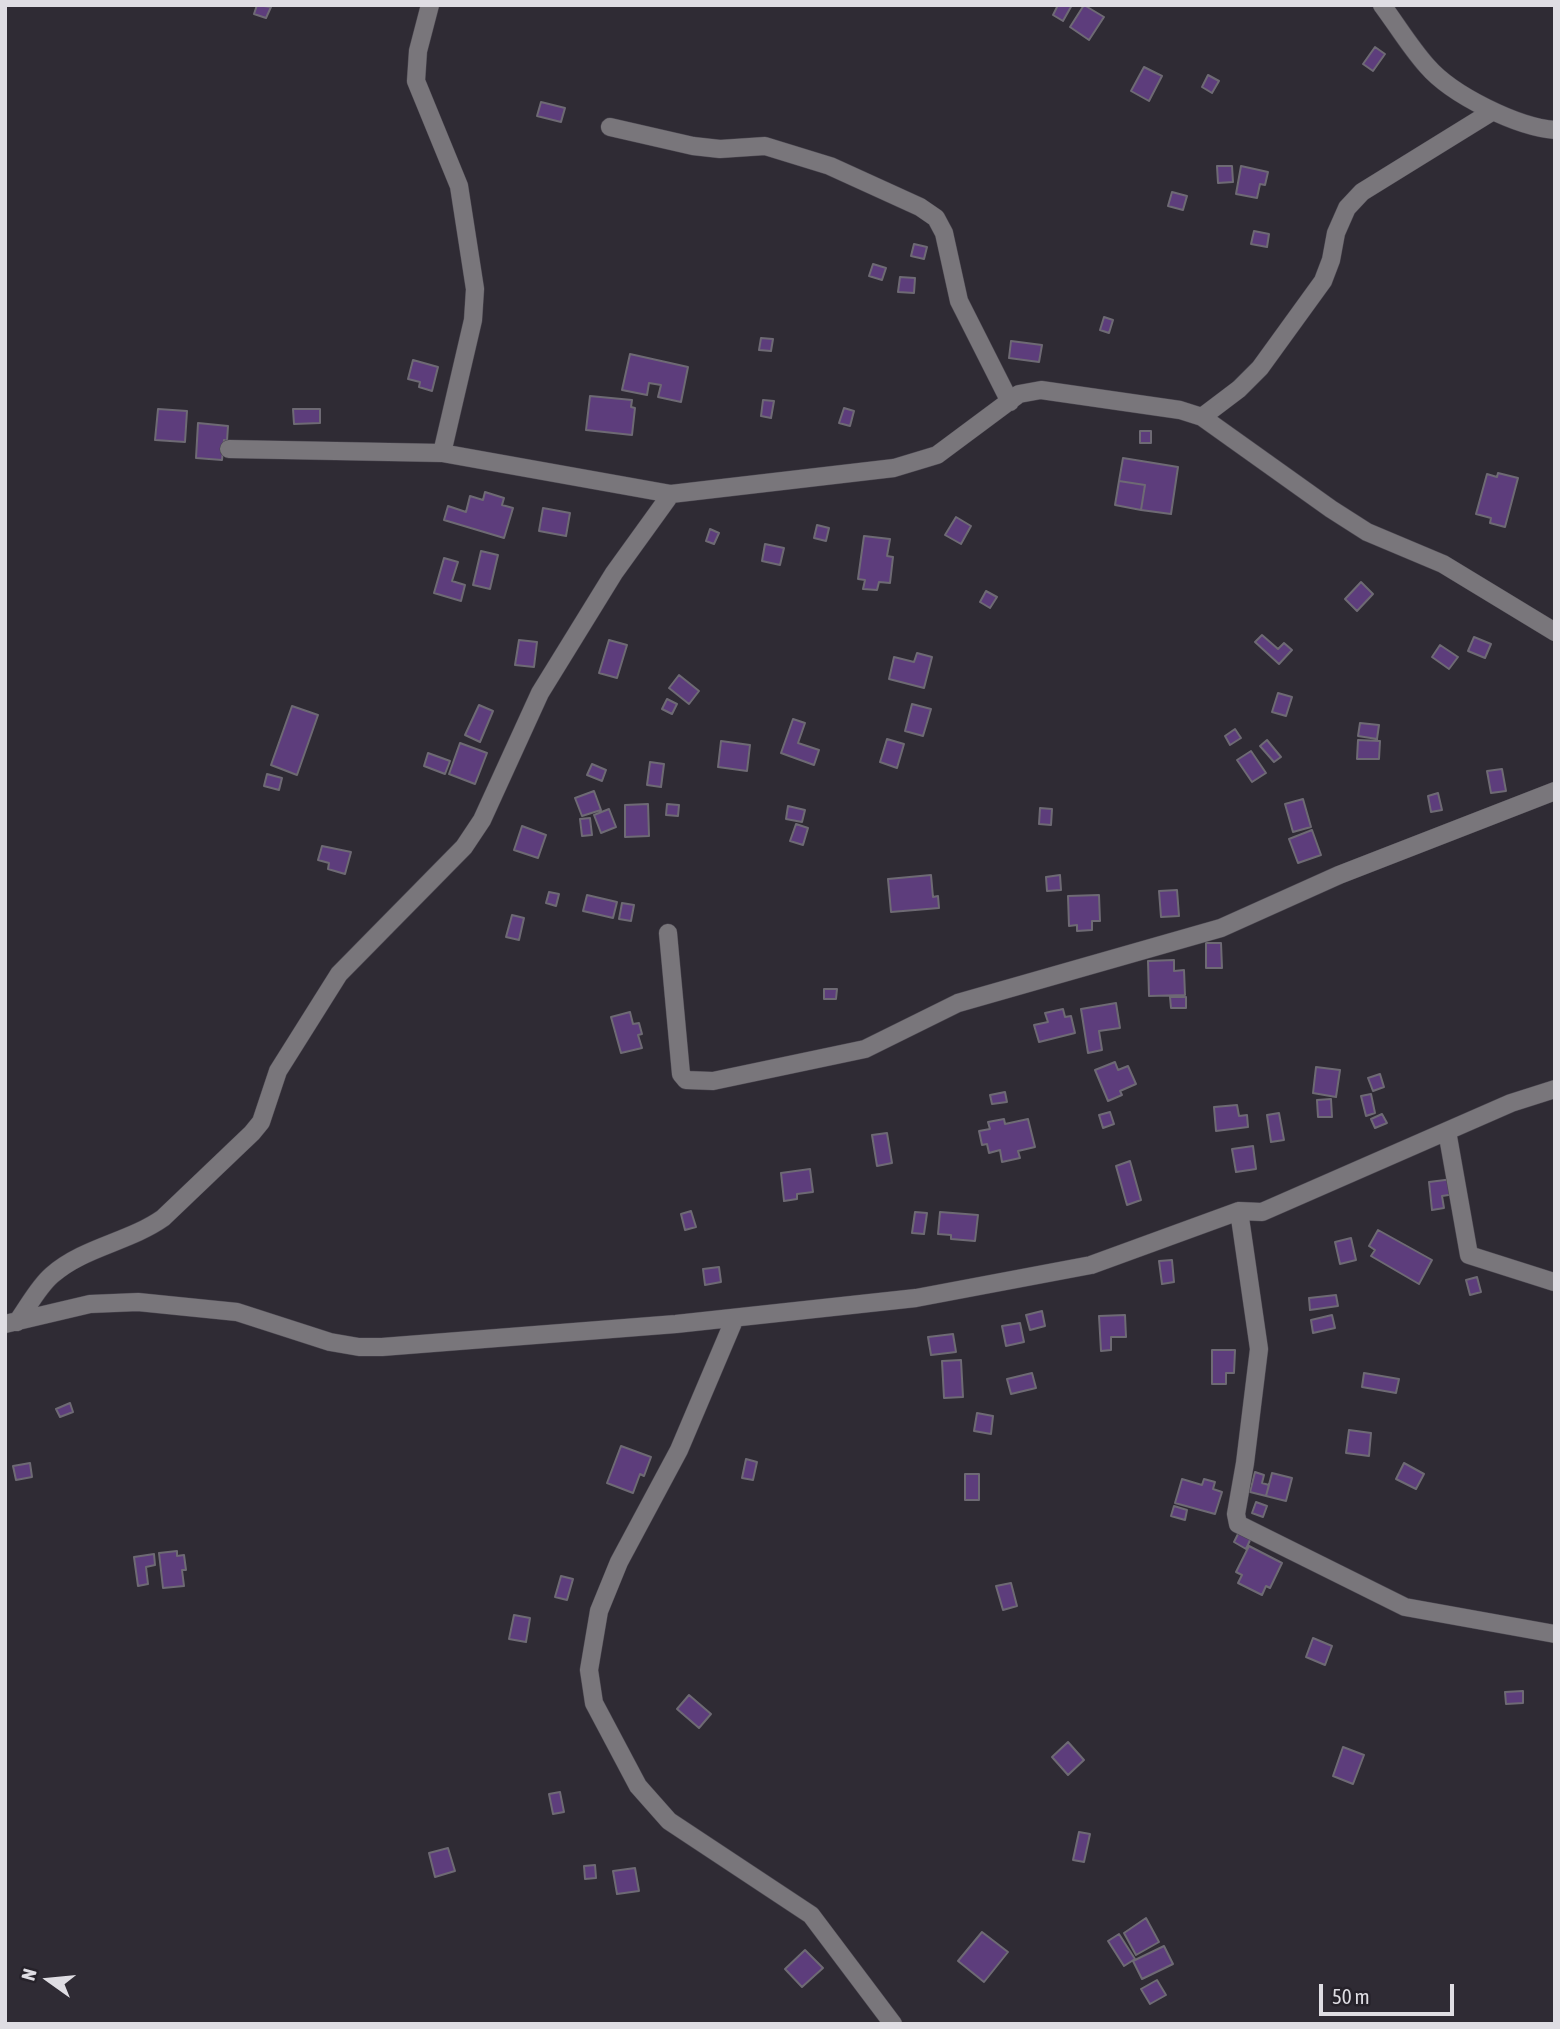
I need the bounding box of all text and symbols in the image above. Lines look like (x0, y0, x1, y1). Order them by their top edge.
north arrow (14, 1945, 84, 2015)
text: N (17, 1966, 41, 1983)
scale bar (1322, 1969, 1457, 2013)
text: 50 m (1332, 1984, 1370, 2008)

